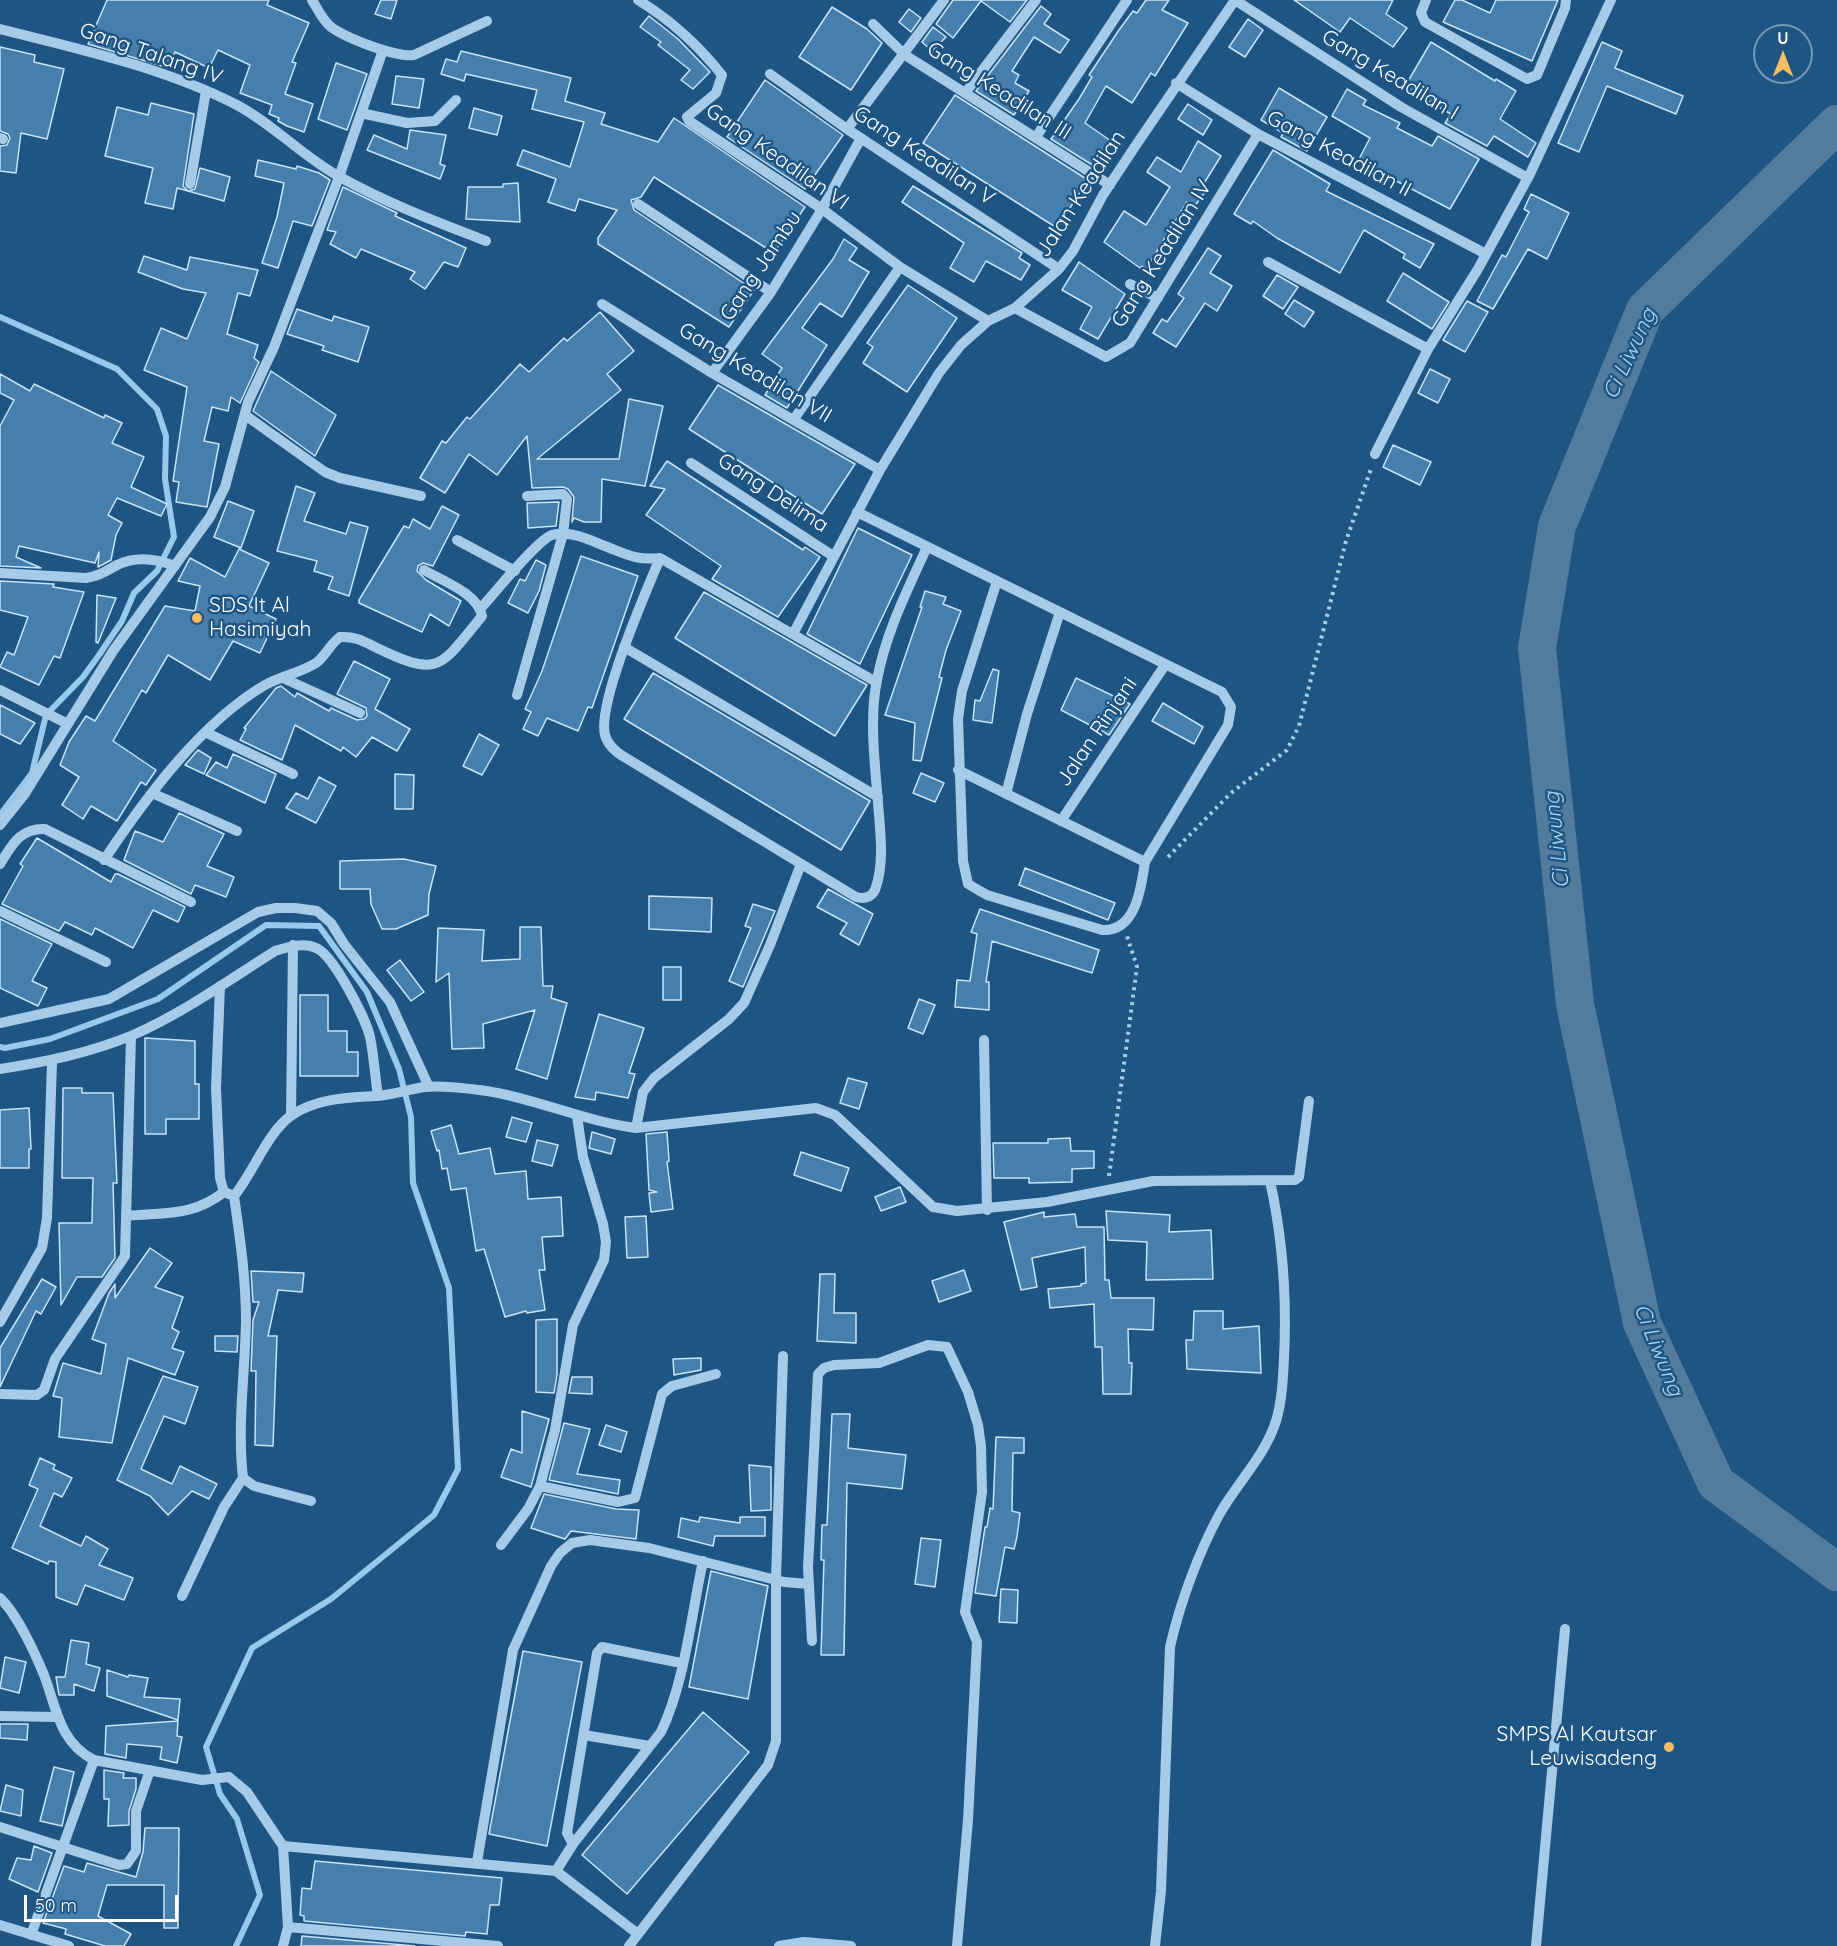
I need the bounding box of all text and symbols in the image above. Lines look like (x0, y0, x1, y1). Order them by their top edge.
street label: Gang Talang IV (76, 18, 226, 90)
street label: Gang Keadilan I (1317, 24, 1463, 126)
north arrow (1753, 24, 1813, 84)
text: U (1777, 28, 1789, 48)
street label: Gang Keadilan III (922, 36, 1076, 146)
street label: Gang Keadilan VI (701, 98, 853, 216)
street label: Gang Keadilan V (849, 101, 999, 211)
street label: Gang Keadilan II (1262, 105, 1416, 203)
street label: Jalan Keadilan (1031, 126, 1131, 262)
street label: Gang Keadilan IV (1107, 176, 1217, 332)
street label: Gang Jambu (715, 206, 807, 326)
water label: Ci Liwung (1598, 304, 1662, 404)
street label: Gang Keadilan VII (674, 317, 836, 429)
street label: Gang Delima (713, 448, 833, 538)
place label: SDS It Al Hasimiyah (209, 593, 311, 643)
marker: SDS It Al Hasimiyah (190, 611, 204, 625)
street label: Jalan Rinjani (1051, 673, 1143, 791)
water label: Ci Liwung (1539, 790, 1575, 890)
water label: Ci Liwung (1628, 1300, 1688, 1400)
place label: SMPS Al Kautsar Leuwisadeng (1497, 1722, 1657, 1772)
marker: SMPS Al Kautsar Leuwisadeng (1662, 1740, 1676, 1754)
scale bar (27, 1883, 182, 1921)
text: 50 m (35, 1894, 77, 1917)

